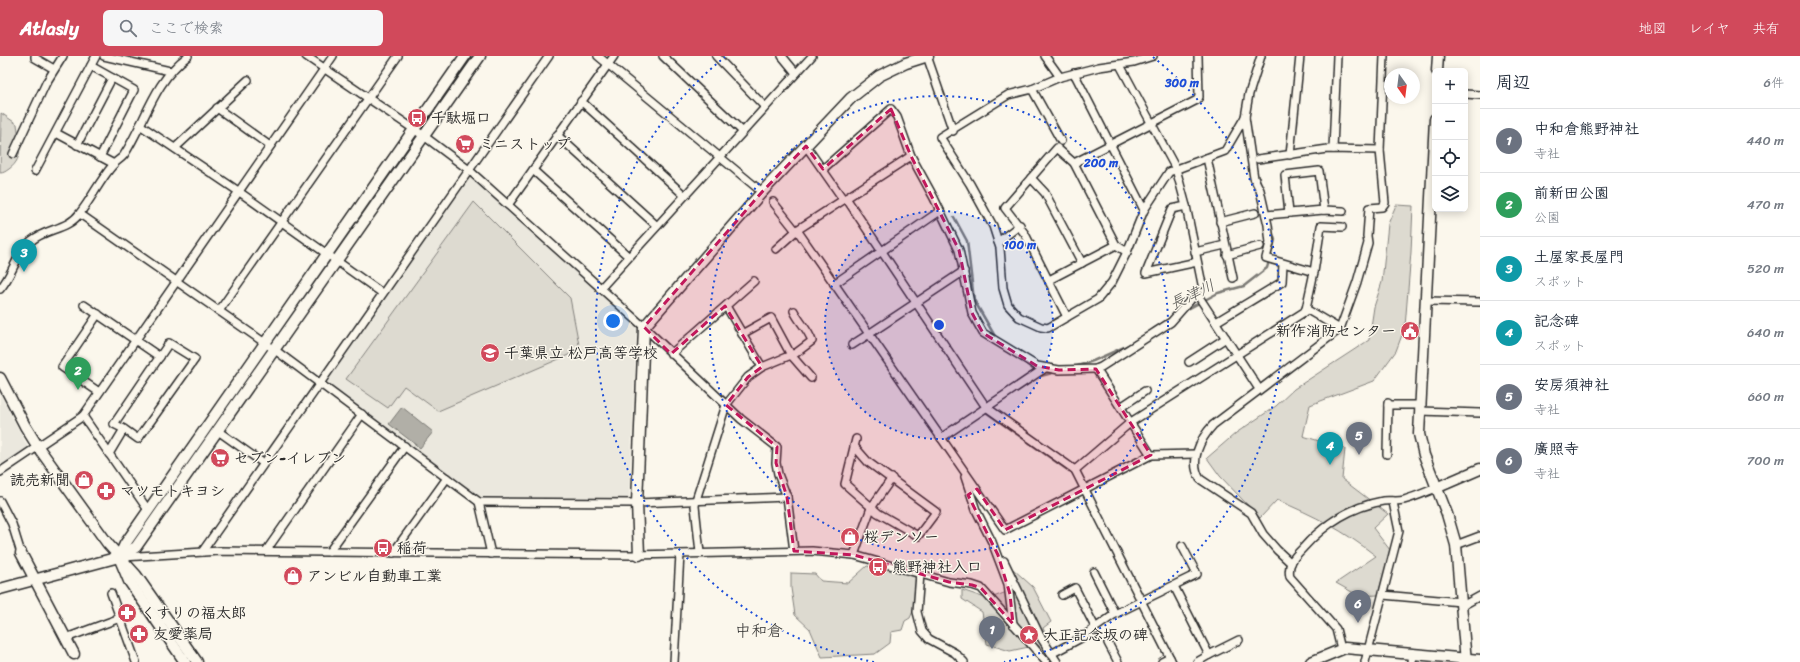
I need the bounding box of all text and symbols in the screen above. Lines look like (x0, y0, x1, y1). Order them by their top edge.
search box (103, 10, 383, 46)
text: Atlasly (20, 12, 79, 45)
text: ここで検索 (149, 15, 224, 41)
text: 地図 (1639, 16, 1667, 41)
text: レイヤ (1689, 16, 1730, 41)
text: 共有 (1752, 16, 1780, 41)
icon: search (117, 17, 139, 39)
text: 周辺 (1496, 67, 1530, 97)
north arrow (1384, 68, 1420, 104)
map controls (1432, 68, 1468, 212)
button: + (1432, 68, 1468, 104)
text: 6件 (1764, 71, 1784, 94)
text: 300 m (1164, 72, 1200, 94)
button: − (1432, 104, 1468, 140)
place label: 千駄堀口 (431, 105, 491, 131)
bus stop icon: 千駄堀口 (406, 107, 428, 129)
text: 中和倉熊野神社 (1534, 116, 1639, 142)
text: 1 (1506, 129, 1512, 152)
text: 440 m (1746, 129, 1784, 152)
place label: ミニストップ (479, 131, 571, 157)
supermarket icon: ミニストップ (454, 133, 476, 155)
button: locate (1432, 140, 1468, 176)
text: 寺社 (1534, 142, 1560, 165)
text: 200 m (1083, 152, 1119, 174)
button: layers (1432, 176, 1468, 212)
text: 前新田公園 (1534, 180, 1609, 206)
text: 2 (1505, 193, 1513, 216)
text: 470 m (1747, 193, 1784, 216)
text: 公園 (1534, 206, 1560, 229)
text: 100 m (1004, 234, 1037, 256)
pin: 3 (11, 239, 37, 272)
text: 土屋家長屋門 (1534, 244, 1624, 270)
text: 3 (1505, 257, 1513, 280)
text: 520 m (1747, 257, 1784, 280)
text: スポット (1534, 270, 1586, 293)
water label: 長津川 (1164, 271, 1220, 318)
text: 記念碑 (1534, 308, 1579, 334)
your location (603, 311, 623, 331)
centre of rings (932, 318, 946, 332)
place label: 新作消防センター (1276, 318, 1396, 344)
public building icon: 新作消防センター (1399, 320, 1421, 342)
text: 4 (1505, 321, 1513, 344)
text: 640 m (1747, 321, 1784, 344)
text: スポット (1534, 334, 1586, 357)
place label: 千葉県立 松戸高等学校 (504, 340, 658, 366)
school or university icon: 千葉県立 松戸高等学校 (479, 342, 501, 364)
pin: 2 (65, 357, 91, 390)
text: 安房須神社 (1534, 372, 1609, 398)
text: 5 (1505, 385, 1513, 408)
text: 660 m (1748, 385, 1784, 408)
text: 寺社 (1534, 398, 1560, 421)
pin: 5 (1346, 422, 1372, 455)
pin: 4 (1317, 432, 1343, 465)
text: 廣照寺 (1534, 436, 1579, 462)
place label: セブン-イレブン (234, 445, 346, 471)
supermarket icon: セブン-イレブン (209, 447, 231, 469)
text: 6 (1505, 449, 1513, 472)
text: 700 m (1747, 449, 1784, 472)
text: 寺社 (1534, 462, 1560, 485)
place label: 読売新聞 (10, 467, 70, 493)
shop icon: 読売新聞 (73, 469, 95, 491)
place label: マツモトキヨシ (120, 478, 225, 504)
pharmacy icon: マツモトキヨシ (95, 480, 117, 502)
place label: 桜デンソー (864, 524, 939, 550)
shop icon: 桜デンソー (839, 526, 861, 548)
place label: 稲荷 (397, 535, 427, 561)
bus stop icon: 稲荷 (372, 537, 394, 559)
place label: 熊野神社入口 (892, 554, 982, 580)
bus stop icon: 熊野神社入口 (867, 556, 889, 578)
place label: アンビル自動車工業 (307, 563, 442, 589)
shop icon: アンビル自動車工業 (282, 565, 304, 587)
pin: 6 (1345, 590, 1371, 623)
place label: くすりの福太郎 (141, 600, 246, 626)
pharmacy icon: くすりの福太郎 (116, 602, 138, 624)
district label: 中和倉 (735, 616, 783, 645)
pin: 1 (979, 616, 1005, 649)
place label: 友愛薬局 (153, 621, 213, 647)
place label: 大正記念坂の碑 (1043, 622, 1148, 648)
pharmacy icon: 友愛薬局 (128, 623, 150, 645)
place icon: 大正記念坂の碑 (1018, 624, 1040, 646)

